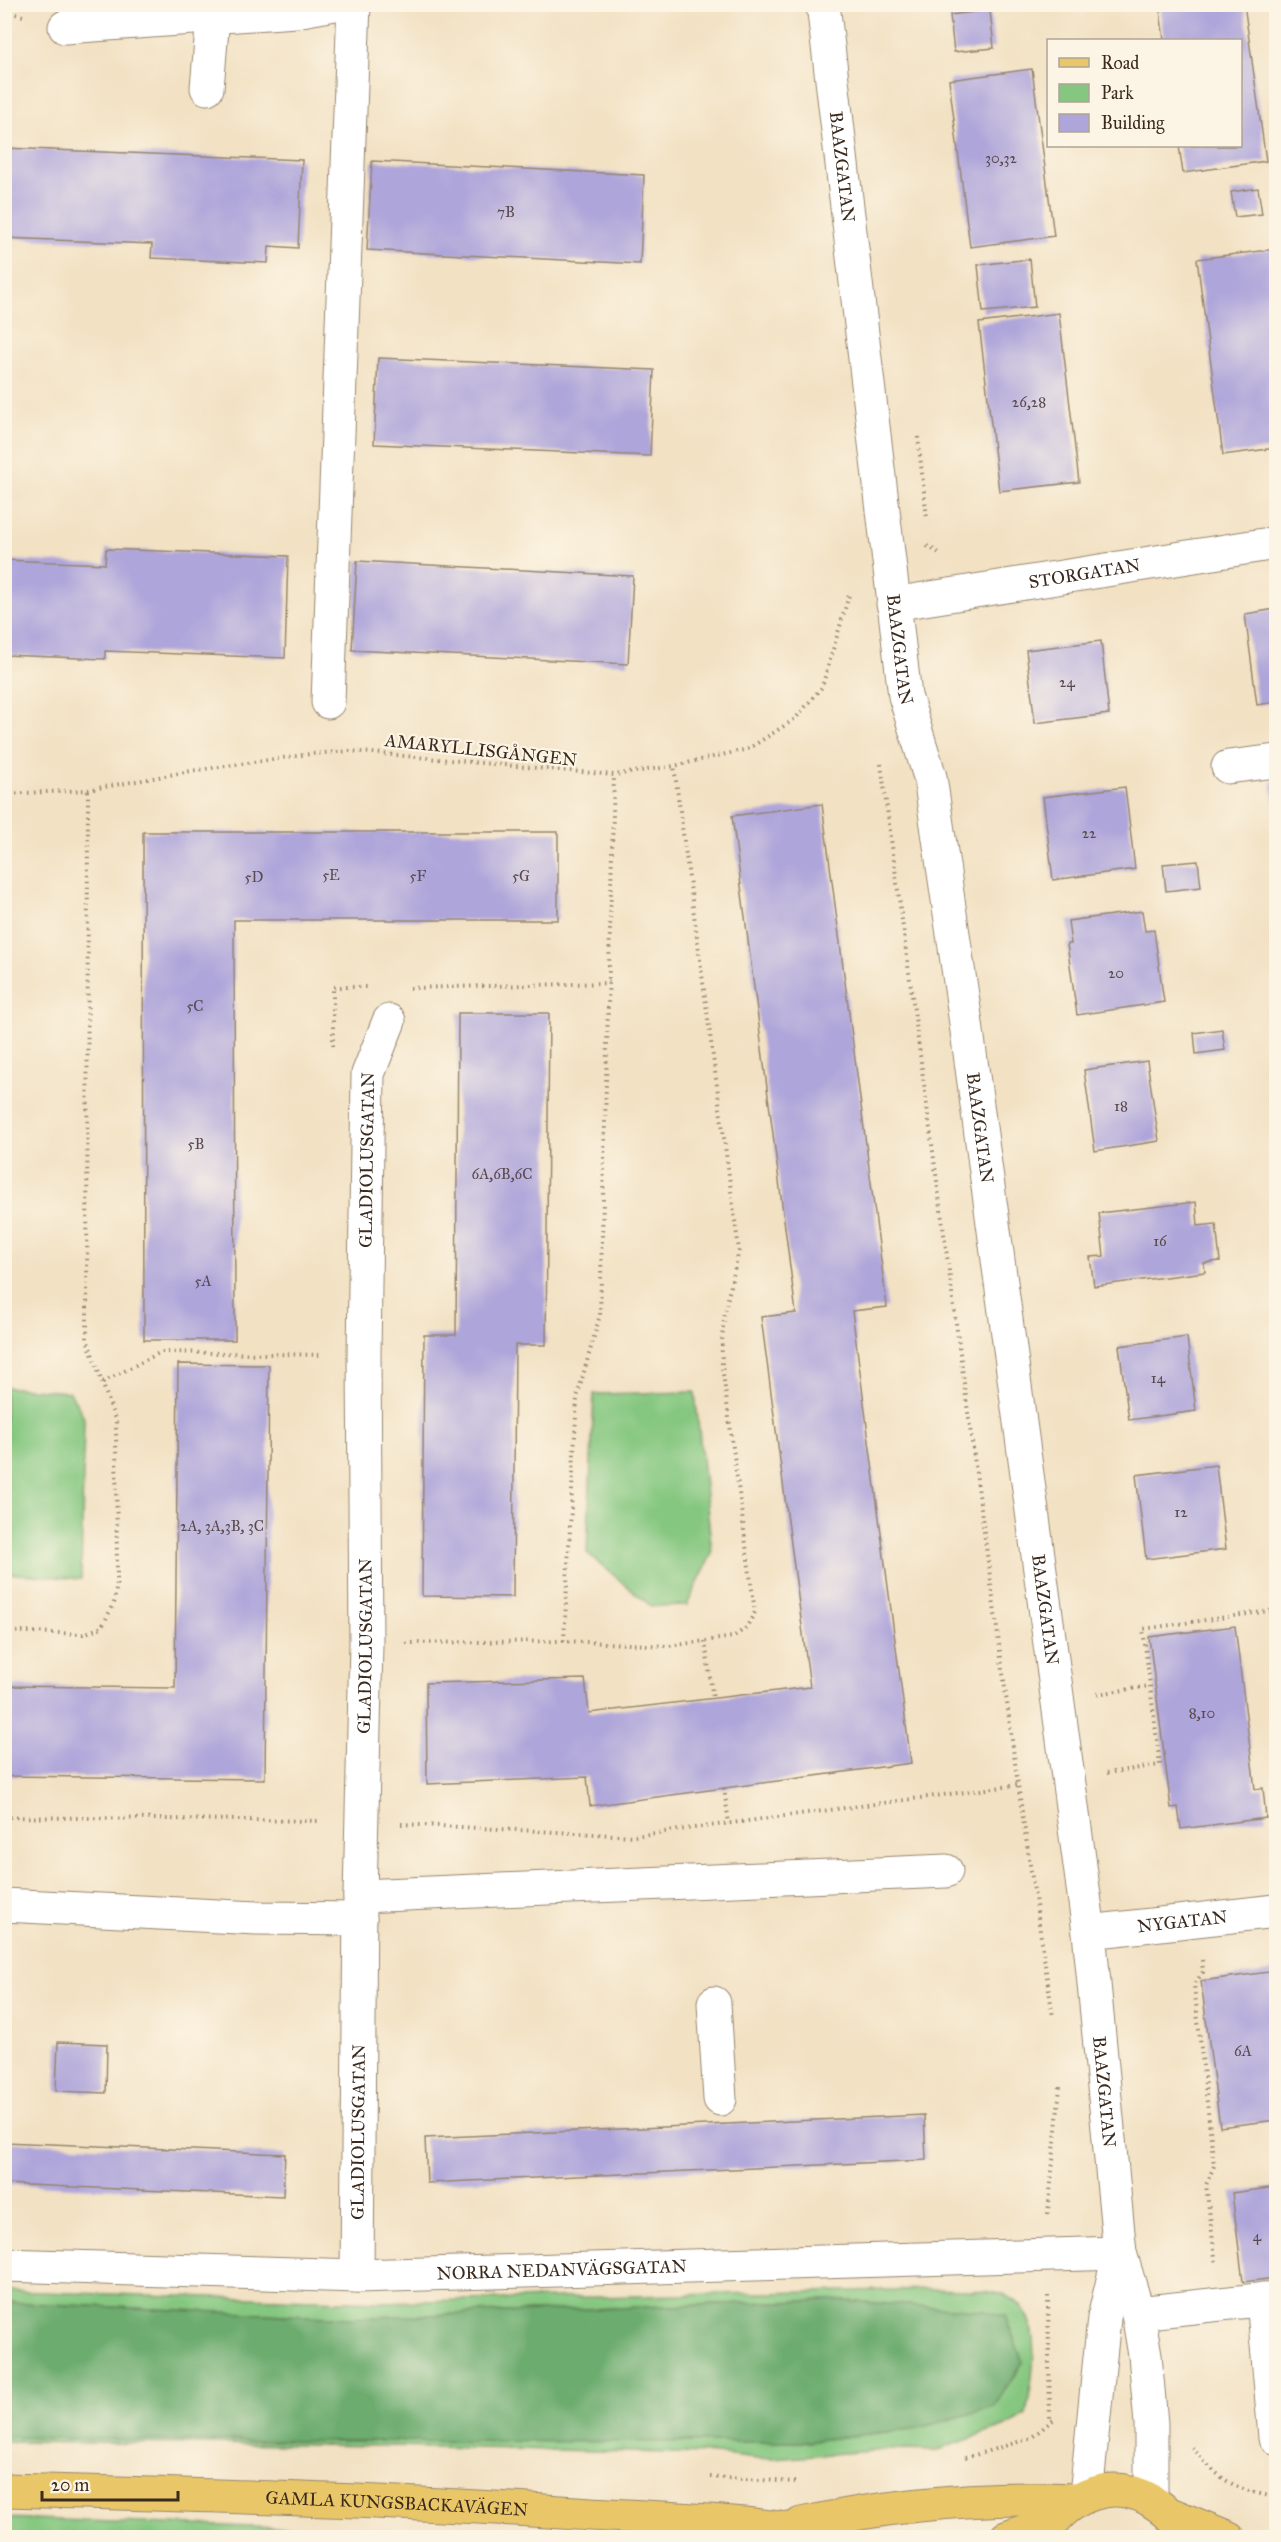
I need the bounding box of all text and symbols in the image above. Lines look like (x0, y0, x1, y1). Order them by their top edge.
legend (1047, 39, 1242, 147)
text: Road (1101, 52, 1139, 74)
text: Park (1101, 82, 1134, 104)
street label: BAAZGATAN (825, 110, 860, 224)
text: Building (1101, 112, 1165, 135)
house number: 30,32 (985, 149, 1018, 167)
house number: 7B (497, 203, 515, 221)
house number: 26,28 (1012, 393, 1046, 411)
street label: STORGATAN (1027, 554, 1142, 593)
street label: BAAZGATAN (882, 593, 918, 708)
house number: 24 (1059, 673, 1076, 691)
street label: AMARYLLISGÅNGEN (383, 729, 578, 771)
house number: 22 (1082, 824, 1097, 842)
house number: 5E (322, 866, 340, 884)
house number: 5F (410, 867, 427, 885)
house number: 5G (512, 867, 530, 885)
house number: 5D (245, 868, 264, 886)
house number: 20 (1108, 964, 1124, 982)
house number: 5C (186, 997, 204, 1015)
street label: BAAZGATAN (962, 1071, 998, 1185)
street label: GLADIOLUSGATAN (355, 1072, 379, 1248)
house number: 18 (1114, 1097, 1128, 1115)
house number: 5B (188, 1135, 204, 1153)
house number: 6A,6B,6C (471, 1165, 533, 1183)
house number: 16 (1153, 1232, 1168, 1250)
house number: 5A (194, 1272, 212, 1290)
house number: 14 (1151, 1369, 1166, 1387)
house number: 12 (1174, 1503, 1188, 1521)
house number: 2A, 3A,3B, 3C (180, 1517, 264, 1535)
street label: BAAZGATAN (1027, 1553, 1064, 1666)
street label: GLADIOLUSGATAN (353, 1558, 377, 1734)
house number: 8,10 (1189, 1704, 1215, 1722)
street label: NYGATAN (1136, 1906, 1229, 1937)
street label: BAAZGATAN (1088, 2035, 1121, 2148)
house number: 6A (1234, 2042, 1252, 2060)
street label: GLADIOLUSGATAN (346, 2044, 370, 2220)
house number: 4 (1253, 2227, 1262, 2245)
street label: NORRA NEDANVÄGSGATAN (436, 2255, 687, 2285)
scale bar (42, 2464, 178, 2502)
text: 20 m (51, 2474, 89, 2496)
street label: GAMLA KUNGSBACKAVÄGEN (265, 2487, 529, 2521)

